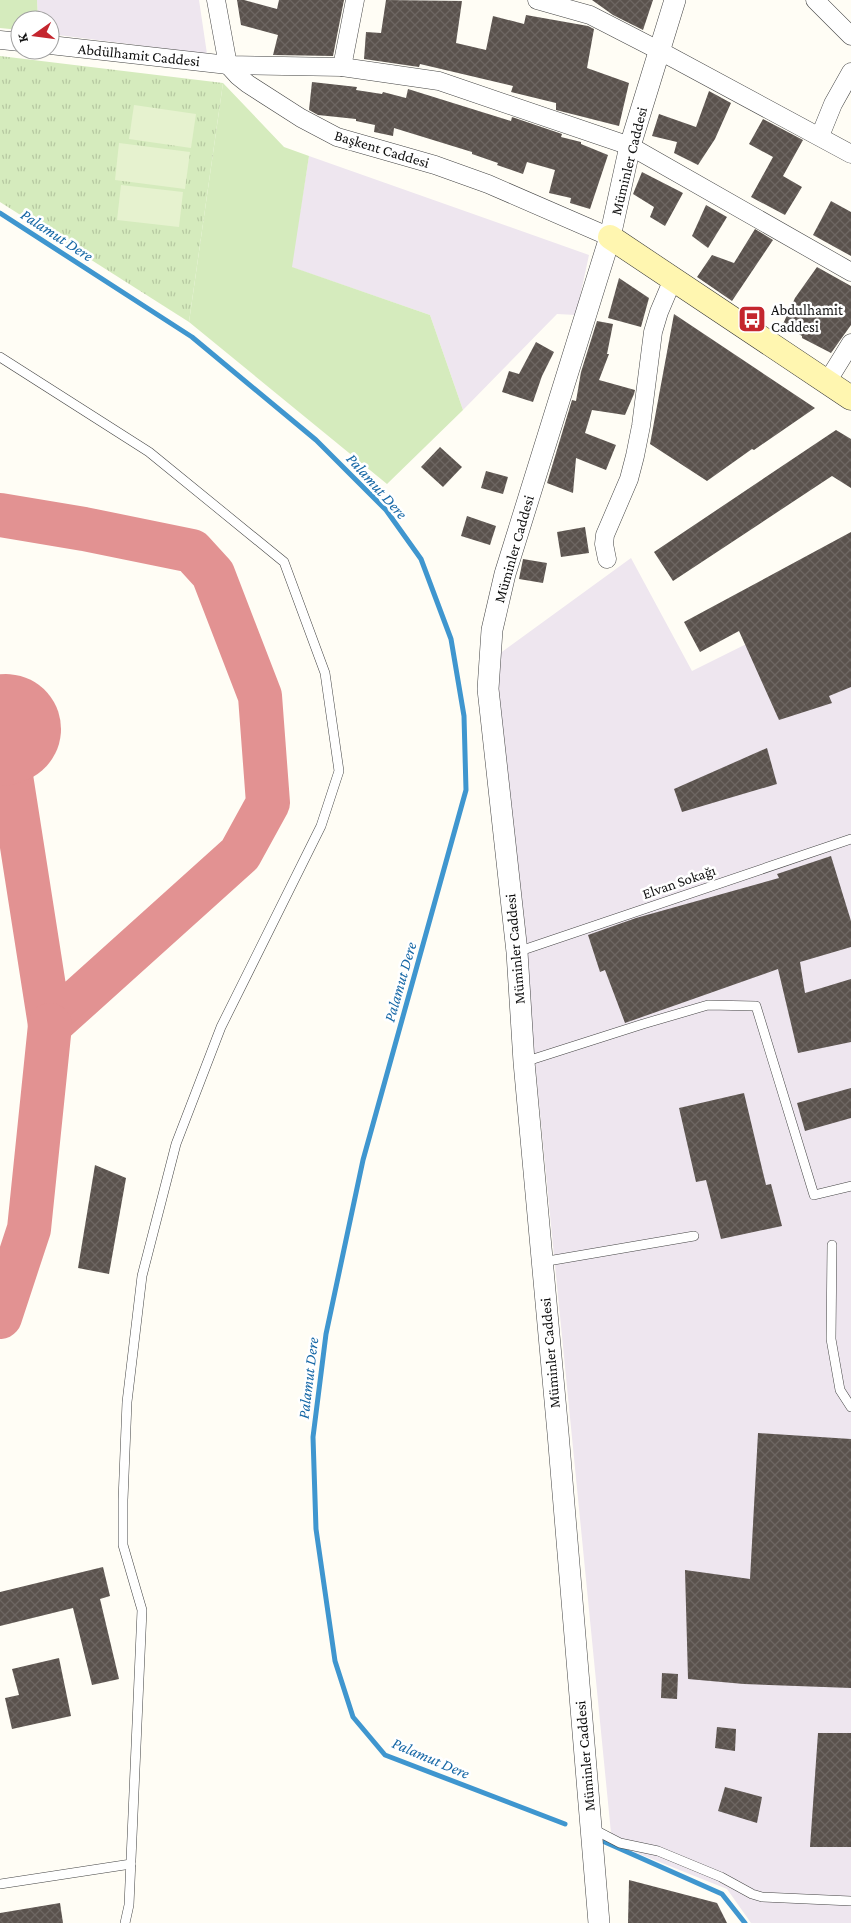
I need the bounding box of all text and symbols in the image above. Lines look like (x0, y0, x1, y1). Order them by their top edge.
north arrow (10, 10, 60, 60)
text: K (13, 31, 31, 44)
street label: Abdülhamit Caddesi (77, 41, 201, 69)
street label: Müminler Caddesi (608, 105, 650, 217)
street label: Başkent Caddesi (332, 127, 431, 172)
water label: Palamut Dere (18, 205, 96, 265)
place label: Abdulhamit Caddesi (771, 302, 844, 335)
bus stop icon: Abdulhamit Caddesi (737, 304, 767, 334)
water label: Palamut Dere (343, 450, 411, 522)
street label: Müminler Caddesi (491, 493, 537, 605)
street label: Elvan Sokağı (640, 862, 718, 903)
street label: Müminler Caddesi (502, 893, 528, 1005)
water label: Palamut Dere (380, 940, 420, 1024)
street label: Müminler Caddesi (537, 1297, 563, 1409)
water label: Palamut Dere (295, 1336, 321, 1420)
street label: Müminler Caddesi (572, 1700, 598, 1812)
water label: Palamut Dere (390, 1734, 472, 1782)

